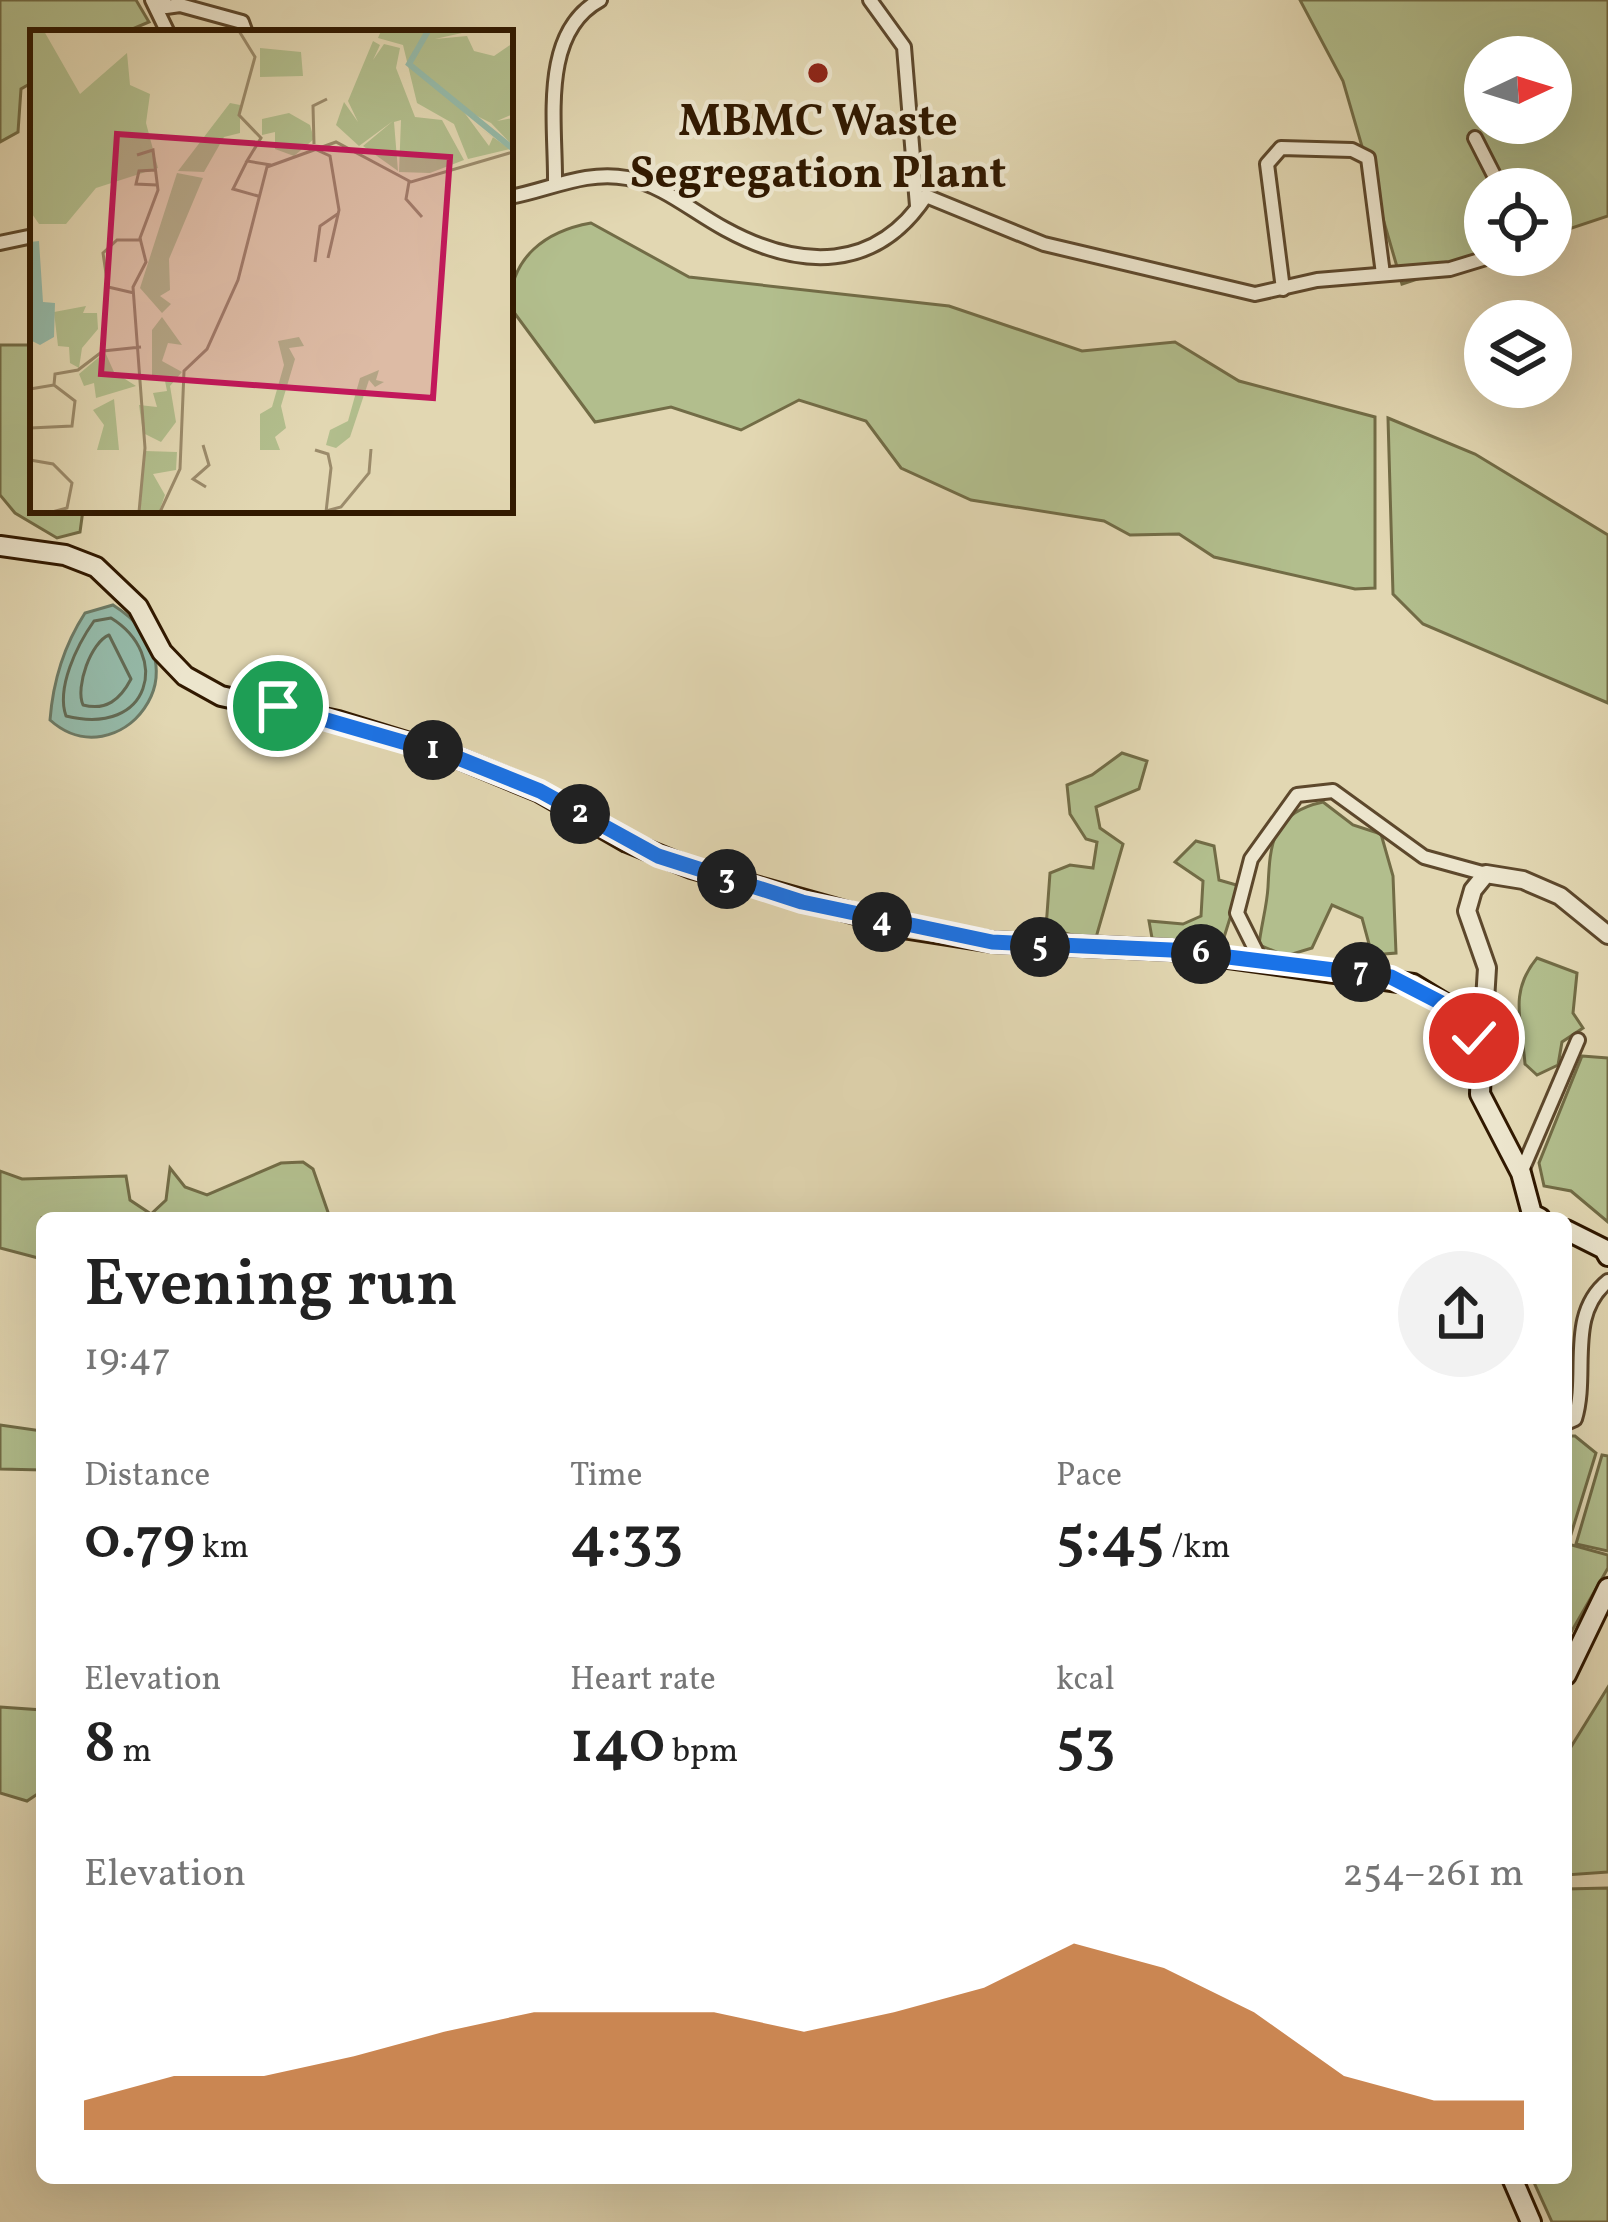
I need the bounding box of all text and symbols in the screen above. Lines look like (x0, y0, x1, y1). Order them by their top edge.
inset map (30, 30, 513, 513)
north arrow (1464, 36, 1572, 144)
map controls (1464, 36, 1572, 408)
marker: MBMC Waste Segregation Plant (805, 60, 831, 86)
place label: MBMC Waste Segregation Plant (629, 92, 1007, 207)
button: locate (1464, 168, 1572, 276)
button: layers (1464, 300, 1572, 408)
pin (227, 655, 329, 757)
icon: arrive (245, 673, 311, 739)
pin: 1 (403, 720, 463, 780)
text: 1 (426, 727, 440, 773)
pin: 2 (550, 784, 610, 844)
text: 2 (571, 791, 589, 837)
pin: 3 (697, 849, 757, 909)
text: 3 (719, 856, 735, 902)
pin: 4 (852, 892, 912, 952)
text: 4 (872, 899, 892, 945)
pin: 5 (1010, 917, 1070, 977)
text: 5 (1032, 924, 1048, 970)
pin: 6 (1171, 924, 1231, 984)
text: 6 (1192, 931, 1210, 977)
pin: 7 (1331, 942, 1391, 1002)
text: 7 (1353, 949, 1369, 995)
pin (1423, 987, 1525, 1089)
icon: check (1441, 1005, 1507, 1071)
text: Evening run (84, 1241, 458, 1333)
button: share (1398, 1251, 1524, 1377)
text: 19:47 (84, 1332, 171, 1386)
text: Distance (84, 1454, 210, 1500)
text: Time (570, 1454, 642, 1500)
text: Pace (1056, 1454, 1122, 1500)
text: 0.79 (84, 1500, 195, 1583)
text: 4:33 (570, 1500, 683, 1583)
text: 5:45 (1056, 1500, 1165, 1583)
text: km (195, 1526, 249, 1572)
text: /km (1165, 1526, 1230, 1572)
text: Elevation (84, 1658, 221, 1704)
text: Heart rate (570, 1658, 716, 1704)
text: kcal (1056, 1658, 1115, 1704)
text: 8 (84, 1704, 116, 1787)
text: 140 (570, 1704, 665, 1787)
text: 53 (1056, 1704, 1116, 1787)
text: m (116, 1730, 152, 1776)
text: bpm (665, 1730, 738, 1776)
text: Elevation (84, 1848, 246, 1902)
text: 254–261 m (1342, 1848, 1524, 1902)

